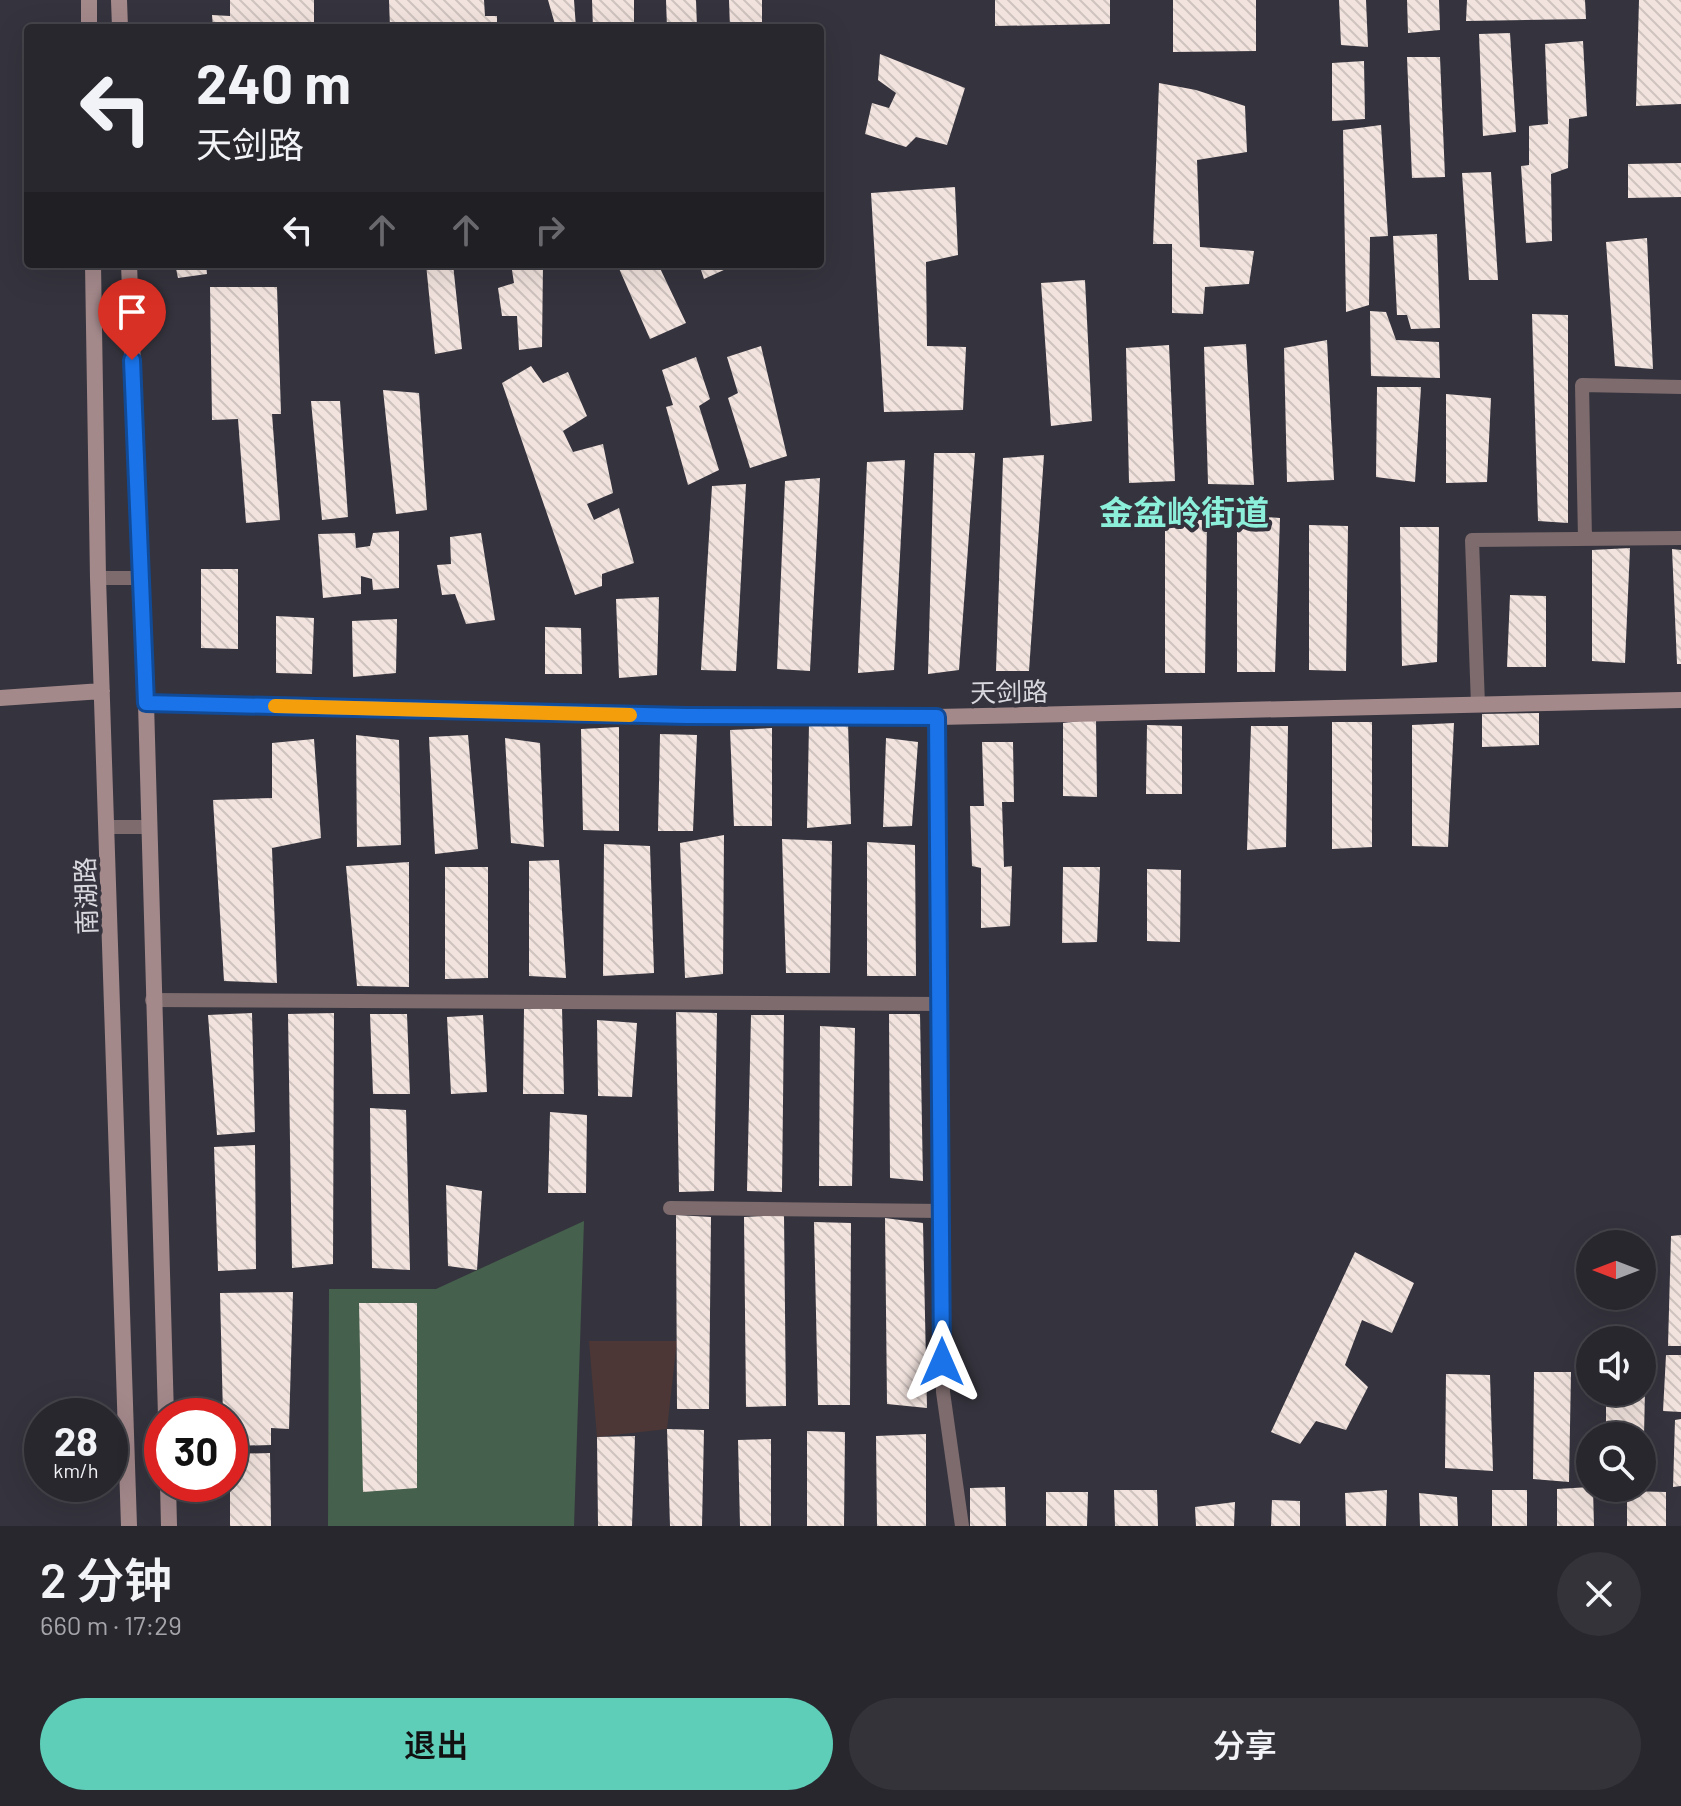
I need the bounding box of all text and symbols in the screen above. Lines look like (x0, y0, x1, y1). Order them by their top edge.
text: 240 m (196, 48, 351, 115)
icon: left (64, 56, 168, 160)
text: 天剑路 (196, 122, 304, 165)
icon: left (276, 208, 320, 252)
icon: ahead (360, 208, 404, 252)
icon: ahead (444, 208, 488, 252)
icon: right (528, 208, 572, 252)
pin (98, 278, 166, 360)
icon: arrive (110, 290, 154, 334)
district label: 金盆岭街道 (1099, 491, 1269, 532)
street label: 天剑路 (970, 675, 1048, 707)
street label: 南湖路 (68, 856, 102, 936)
north arrow (1576, 1230, 1656, 1310)
map controls (1576, 1230, 1656, 1502)
position arrow (900, 1320, 984, 1404)
button: sound (1576, 1326, 1656, 1406)
speed limit sign: 30 (144, 1398, 248, 1502)
text: 28 (54, 1416, 98, 1464)
button: search (1576, 1422, 1656, 1502)
text: km/h (53, 1458, 99, 1482)
text: 2 分钟 (40, 1550, 172, 1608)
button: close (1557, 1552, 1641, 1636)
text: 660 m · 17:29 (40, 1609, 182, 1640)
button: 退出 (40, 1698, 833, 1790)
button: 分享 (849, 1698, 1641, 1790)

